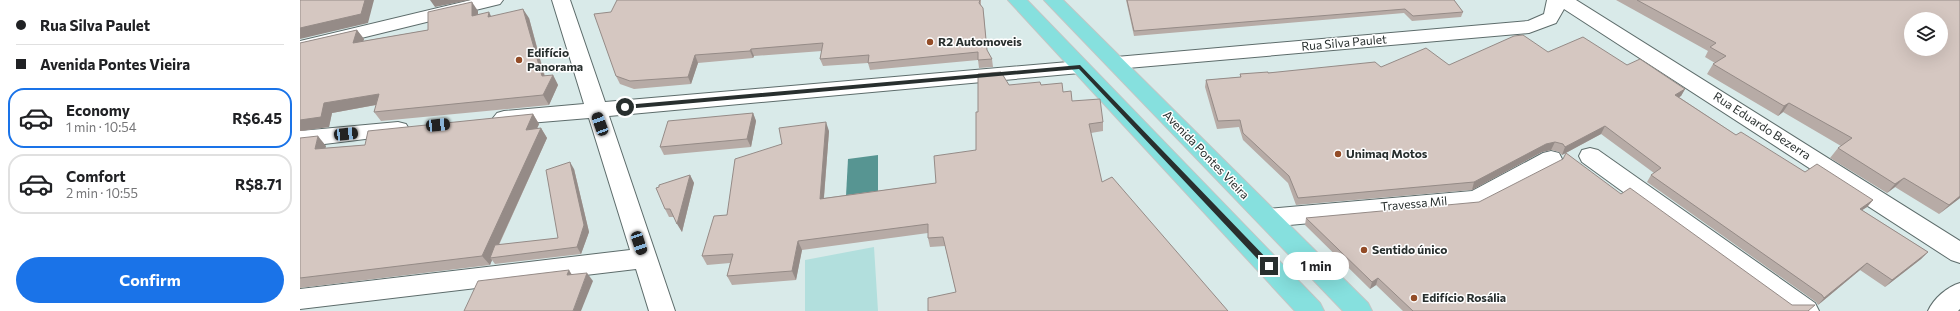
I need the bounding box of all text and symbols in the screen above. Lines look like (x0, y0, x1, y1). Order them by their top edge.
map controls (1904, 12, 1948, 56)
button: layers (1904, 12, 1948, 56)
text: Rua Silva Paulet (40, 16, 150, 34)
street label: Rua Silva Paulet (1301, 31, 1387, 53)
place label: R2 Automoveis (938, 34, 1022, 48)
marker: R2 Automoveis (925, 37, 935, 47)
place label: Edifício Panorama (527, 45, 583, 73)
text: Avenida Pontes Vieira (40, 55, 190, 73)
marker: Edifício Panorama (514, 55, 524, 65)
street label: Rua Eduardo Bezerra (1711, 88, 1814, 162)
route start (616, 98, 634, 116)
icon: car (18, 100, 54, 136)
text: Economy (66, 101, 130, 119)
street label: Avenida Pontes Vieira (1161, 107, 1253, 201)
text: R$6.45 (232, 109, 282, 127)
car (590, 111, 610, 137)
car (425, 118, 451, 132)
text: 1 min · 10:54 (66, 119, 137, 135)
car (333, 127, 359, 141)
place label: Unimaq Motos (1346, 146, 1428, 160)
marker: Unimaq Motos (1333, 149, 1343, 159)
icon: car (18, 166, 54, 202)
text: Comfort (66, 167, 126, 185)
text: R$8.71 (235, 175, 282, 193)
text: 2 min · 10:55 (66, 185, 138, 201)
street label: Travessa Mil (1380, 193, 1448, 213)
car (630, 230, 648, 256)
place label: Sentido único (1372, 242, 1447, 256)
marker: Sentido único (1359, 245, 1369, 255)
callout: 1 min (1283, 252, 1349, 280)
button: Confirm (16, 257, 284, 303)
route end (1260, 257, 1278, 275)
text: 1 min (1301, 258, 1331, 274)
place label: Edifício Rosália (1422, 290, 1506, 304)
marker: Edifício Rosália (1409, 293, 1419, 303)

